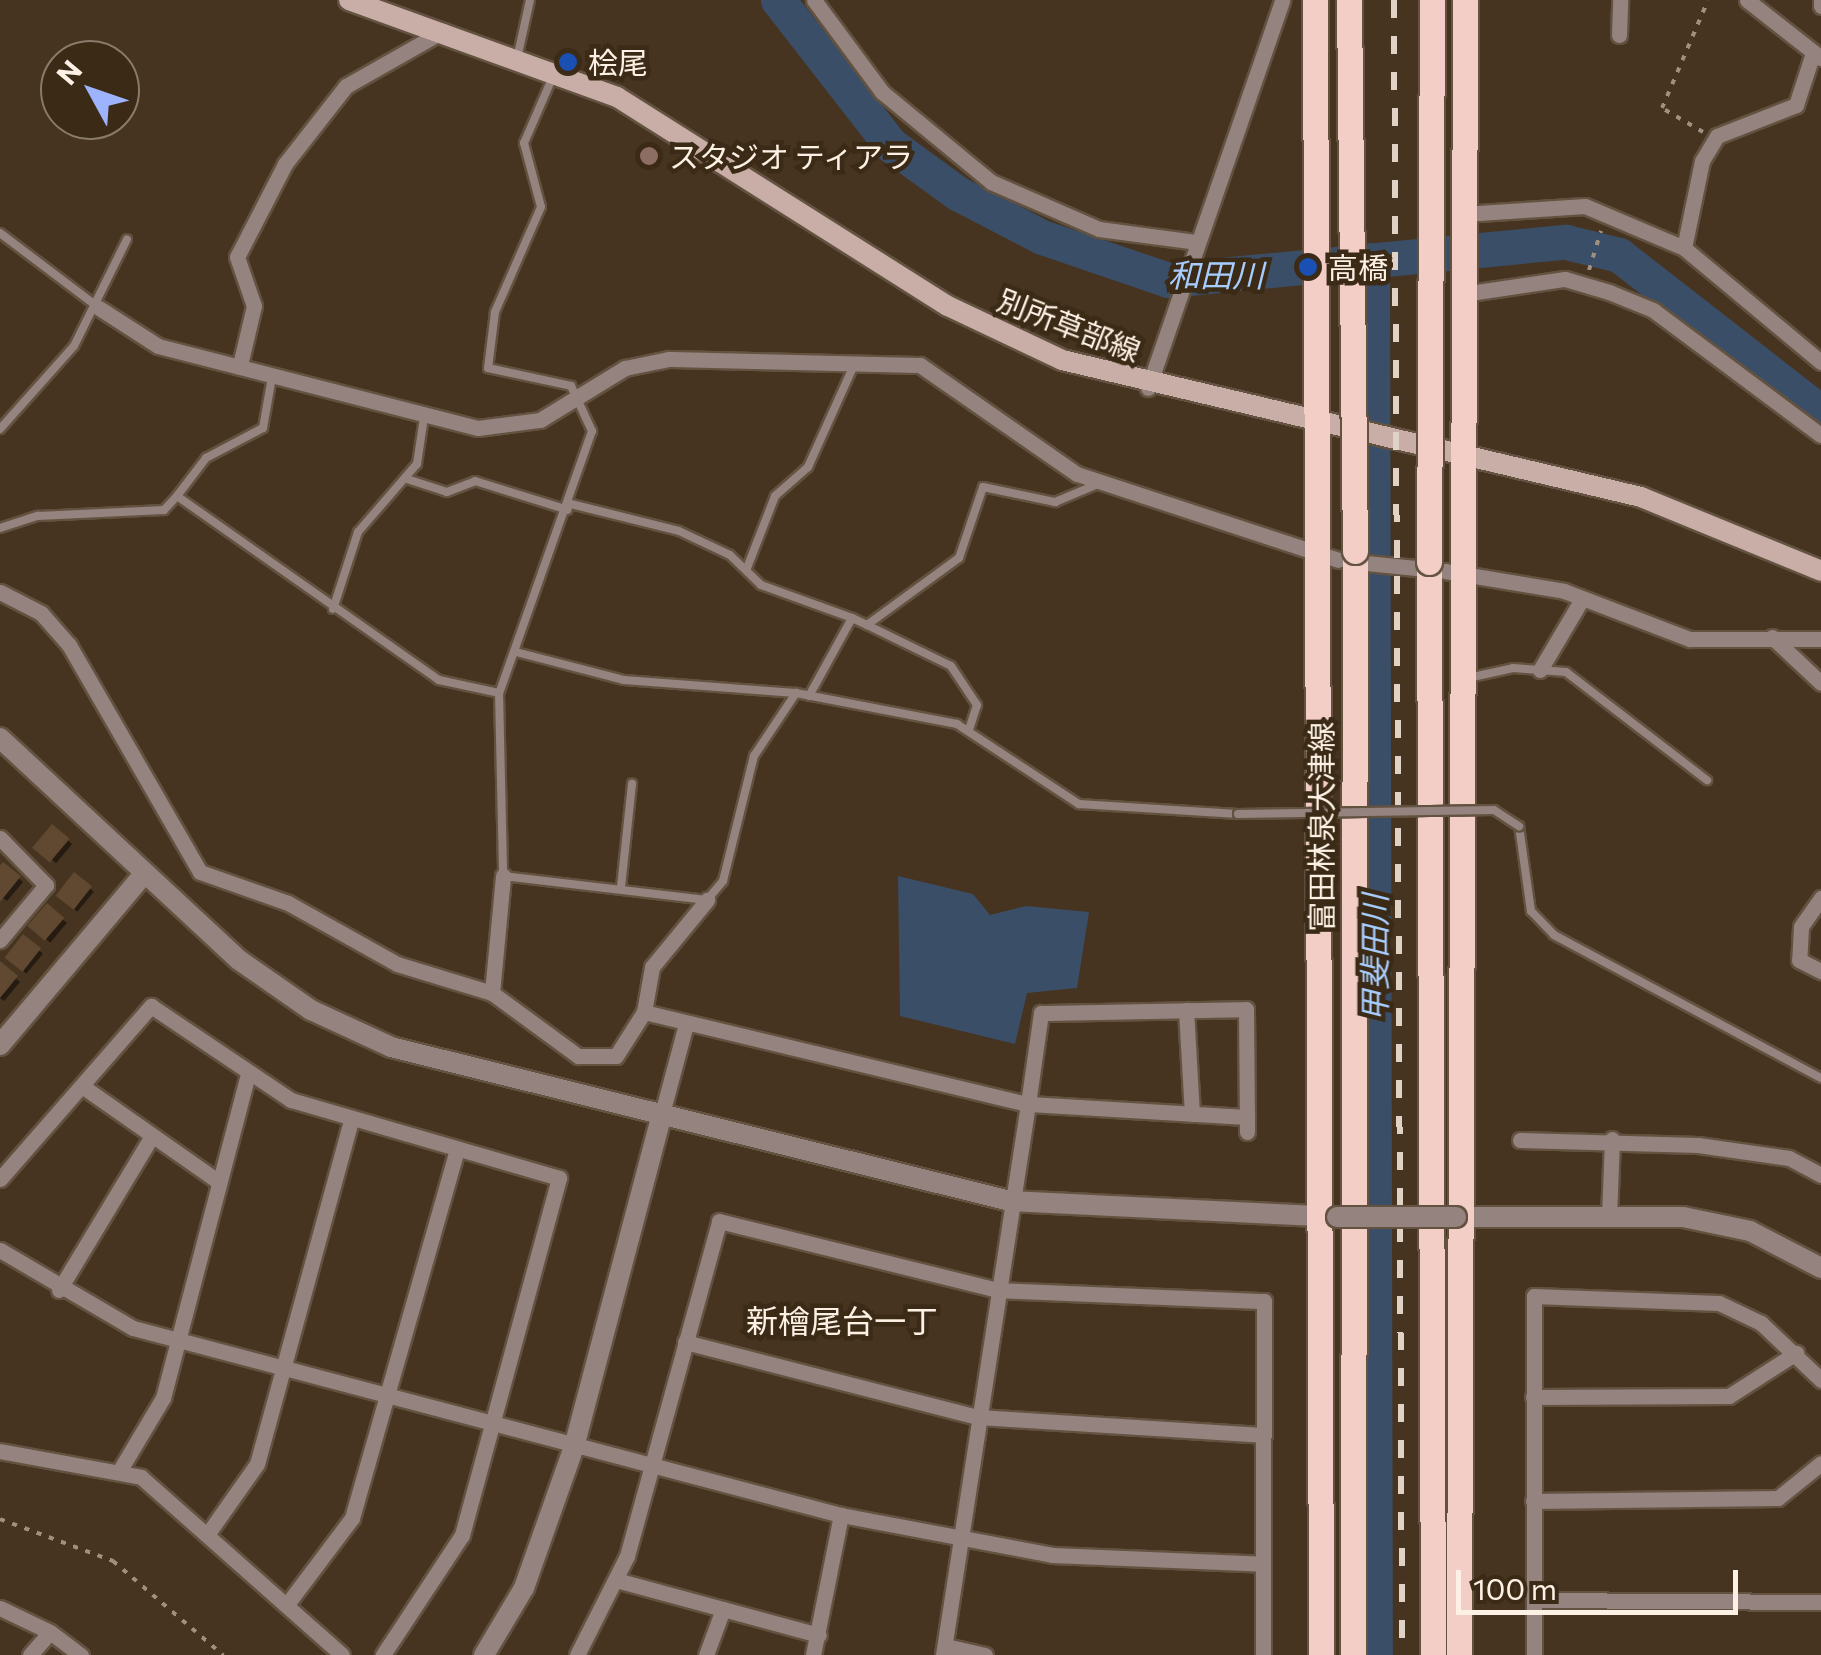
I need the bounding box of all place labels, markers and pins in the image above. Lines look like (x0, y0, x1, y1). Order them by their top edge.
place label: 桧尾 (588, 44, 648, 80)
marker: 桧尾 (557, 51, 579, 73)
place label: スタジオ ティアラ (669, 138, 915, 174)
marker: スタジオ ティアラ (638, 145, 660, 167)
place label: 高橋 (1328, 249, 1388, 285)
marker: 高橋 (1297, 256, 1319, 278)

